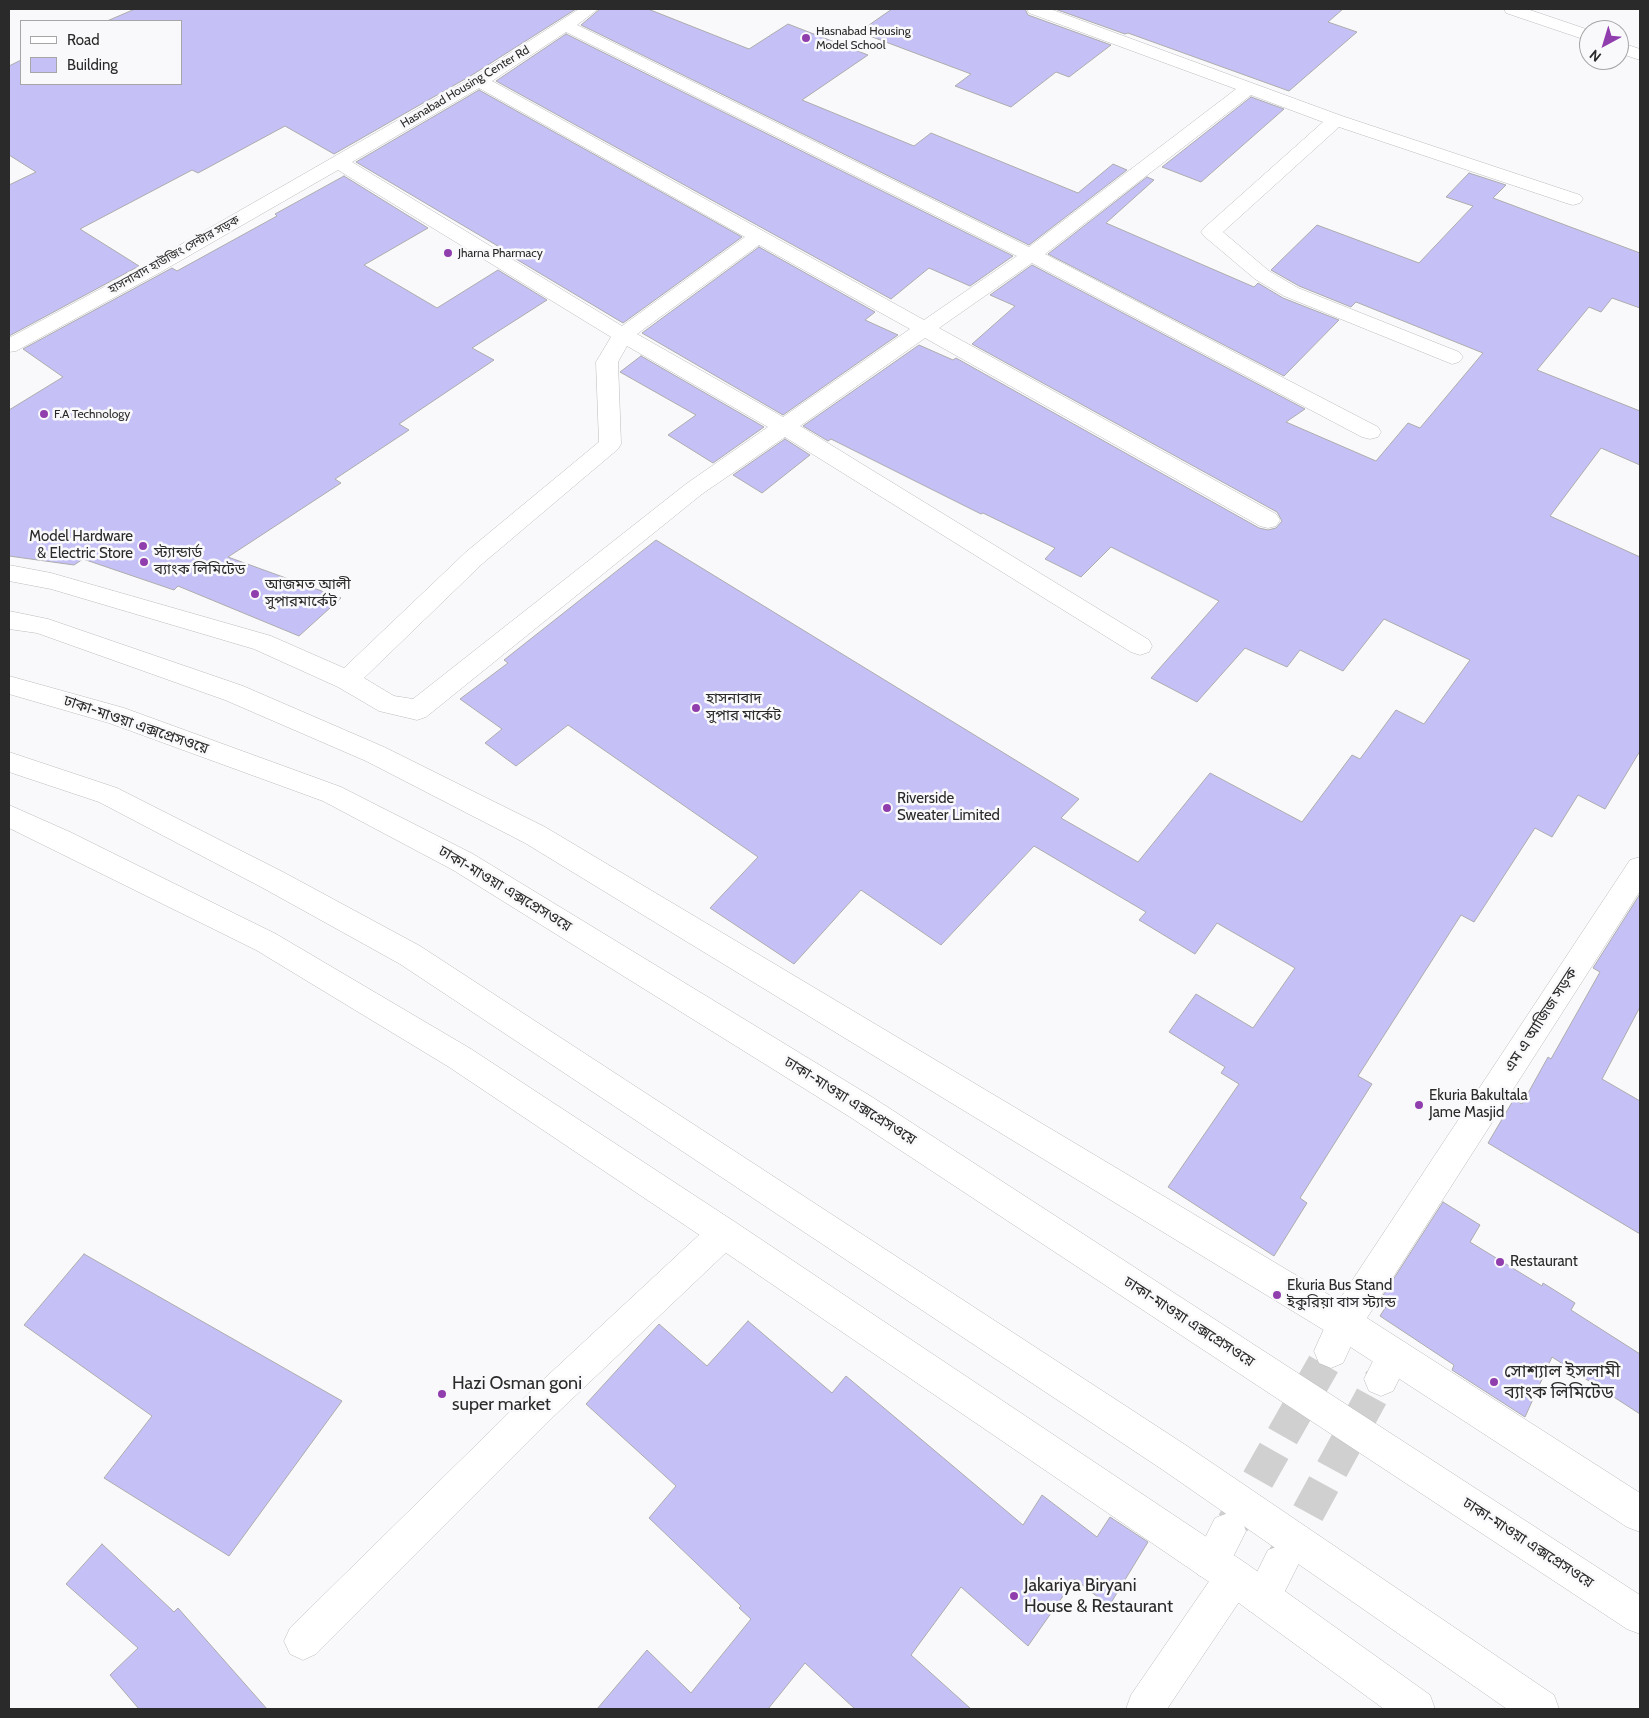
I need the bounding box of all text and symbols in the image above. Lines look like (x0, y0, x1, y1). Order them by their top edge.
legend (20, 20, 182, 85)
north arrow (1579, 20, 1629, 70)
place label: Hasnabad Housing Model School (816, 24, 911, 52)
text: Road (67, 31, 100, 49)
marker: Hasnabad Housing Model School (800, 32, 812, 44)
street label: Hasnabad Housing Center Rd (398, 43, 532, 131)
text: N (1586, 46, 1605, 66)
text: Building (67, 56, 118, 74)
street label: হাসনাবাদ হাউজিং সেন্টার সড়ক (106, 213, 242, 297)
place label: Jharna Pharmacy (458, 246, 543, 260)
marker: Jharna Pharmacy (442, 247, 454, 259)
place label: F.A Technology (54, 407, 130, 421)
marker: F.A Technology (38, 408, 50, 420)
place label: Model Hardware & Electric Store (29, 528, 133, 563)
marker: Model Hardware & Electric Store (137, 540, 149, 552)
place label: স্ট্যান্ডার্ড ব্যাংক লিমিটেড (154, 544, 245, 579)
marker: স্ট্যান্ডার্ড ব্যাংক লিমিটেড (138, 556, 150, 568)
place label: আজমত আলী সুপারমার্কেট (265, 576, 351, 611)
marker: আজমত আলী সুপারমার্কেট (249, 588, 261, 600)
place label: হাসনাবাদ সুপার মার্কেট (706, 690, 781, 725)
street label: ঢাকা-মাওয়া এক্সপ্রেসওয়ে (61, 692, 211, 758)
marker: হাসনাবাদ সুপার মার্কেট (690, 702, 702, 714)
place label: Riverside Sweater Limited (897, 790, 1000, 825)
marker: Riverside Sweater Limited (881, 802, 893, 814)
street label: ঢাকা-মাওয়া এক্সপ্রেসওয়ে (435, 842, 575, 936)
street label: এম এ আজিজ সড়ক (1501, 965, 1581, 1075)
street label: ঢাকা-মাওয়া এক্সপ্রেসওয়ে (781, 1053, 919, 1149)
place label: Ekuria Bakultala Jame Masjid (1429, 1087, 1528, 1122)
marker: Ekuria Bakultala Jame Masjid (1413, 1099, 1425, 1111)
place label: Restaurant (1510, 1253, 1578, 1271)
marker: Restaurant (1494, 1256, 1506, 1268)
street label: ঢাকা-মাওয়া এক্সপ্রেসওয়ে (1120, 1273, 1258, 1371)
place label: Ekuria Bus Stand ইকুরিয়া বাস স্ট্যান্ড (1287, 1277, 1396, 1312)
marker: Ekuria Bus Stand ইকুরিয়া বাস স্ট্যান্ড (1271, 1289, 1283, 1301)
place label: সোশ্যাল ইসলামী ব্যাংক লিমিটেড (1504, 1361, 1620, 1404)
place label: Hazi Osman goni super market (452, 1373, 582, 1416)
marker: সোশ্যাল ইসলামী ব্যাংক লিমিটেড (1488, 1376, 1500, 1388)
marker: Hazi Osman goni super market (436, 1388, 448, 1400)
street label: ঢাকা-মাওয়া এক্সপ্রেসওয়ে (1459, 1494, 1597, 1592)
place label: Jakariya Biryani House & Restaurant (1024, 1575, 1173, 1618)
marker: Jakariya Biryani House & Restaurant (1008, 1590, 1020, 1602)

